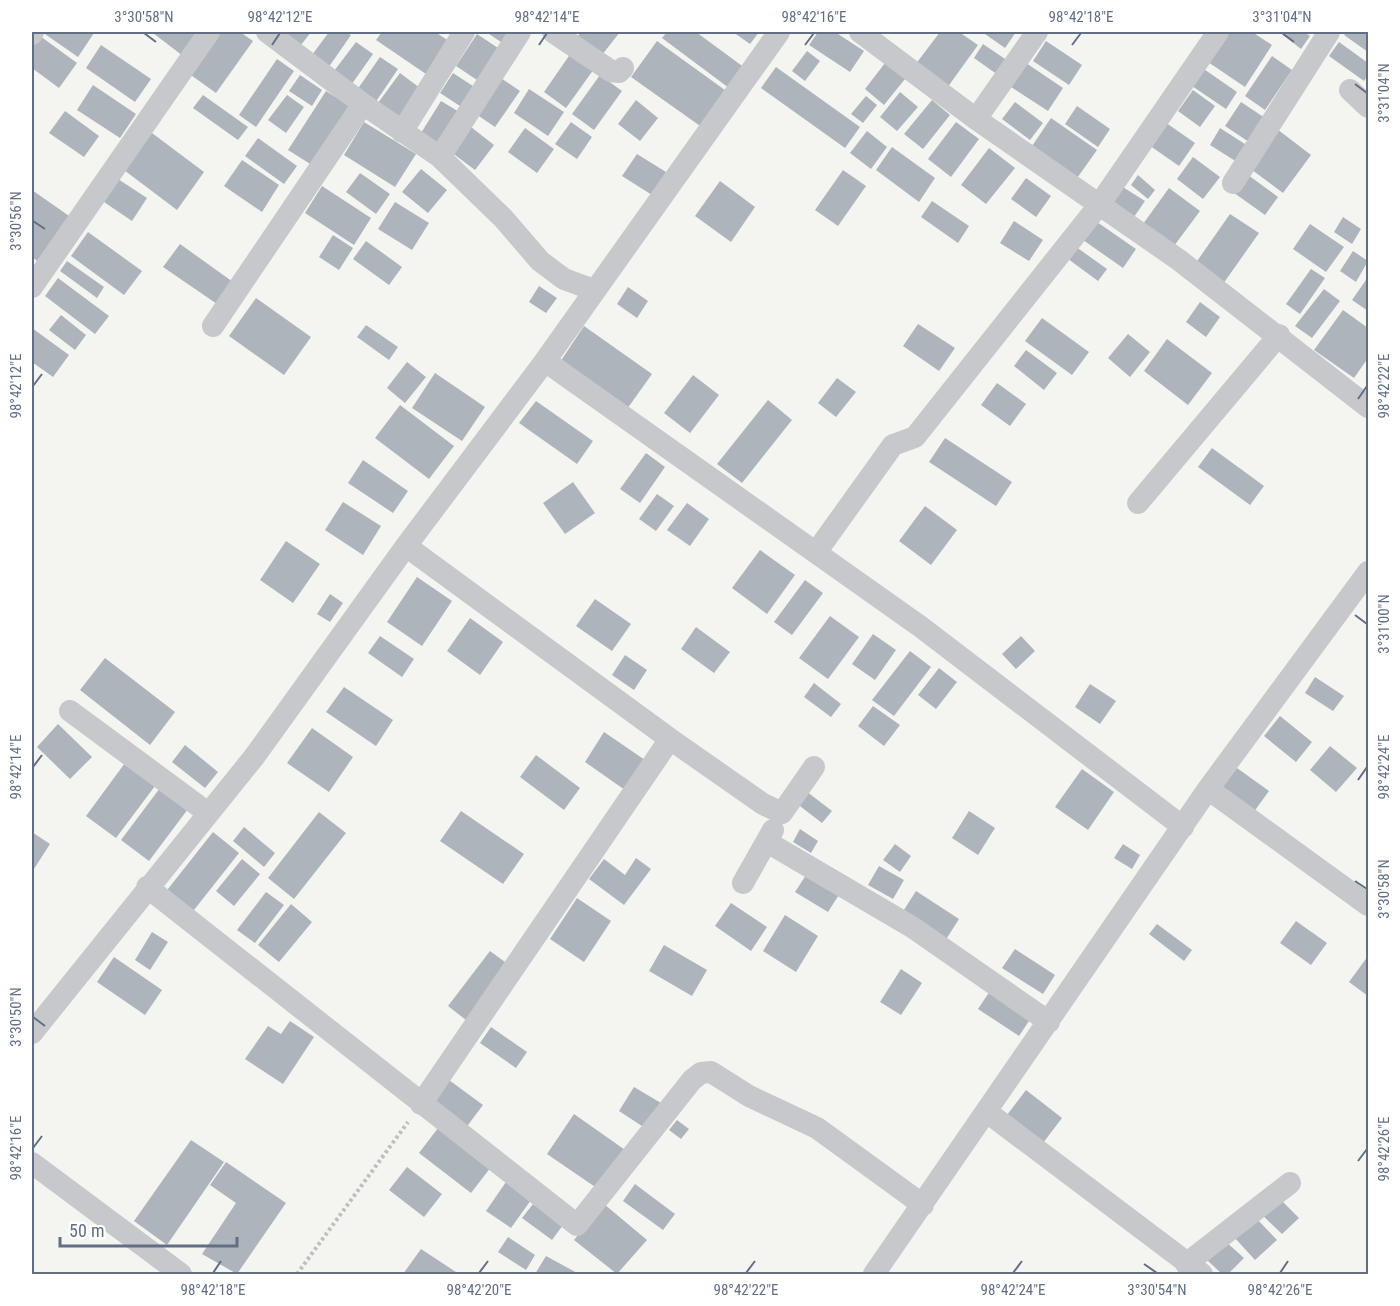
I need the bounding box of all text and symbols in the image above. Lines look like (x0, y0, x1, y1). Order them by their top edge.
text: 3°30'58"N (114, 8, 174, 26)
text: 98°42'12"E (248, 8, 312, 26)
text: 98°42'14"E (515, 8, 579, 26)
text: 98°42'16"E (782, 8, 846, 26)
text: 98°42'18"E (1049, 8, 1113, 26)
text: 3°31'04"N (1252, 8, 1312, 26)
text: 3°31'04"N (1375, 63, 1393, 123)
text: 3°30'56"N (7, 191, 25, 251)
text: 98°42'12"E (7, 354, 25, 418)
text: 98°42'22"E (1375, 354, 1393, 418)
text: 3°31'00"N (1375, 594, 1393, 654)
text: 98°42'14"E (7, 735, 25, 799)
text: 98°42'24"E (1375, 735, 1393, 799)
text: 3°30'58"N (1375, 859, 1393, 919)
text: 3°30'50"N (7, 987, 25, 1047)
text: 98°42'16"E (7, 1116, 25, 1180)
text: 98°42'26"E (1375, 1117, 1393, 1181)
scale bar (60, 1210, 237, 1248)
text: 50 m (69, 1220, 104, 1241)
text: 98°42'18"E (181, 1281, 245, 1299)
text: 98°42'20"E (447, 1281, 511, 1299)
text: 98°42'22"E (714, 1281, 778, 1299)
text: 98°42'24"E (981, 1281, 1045, 1299)
text: 3°30'54"N (1127, 1281, 1187, 1299)
text: 98°42'26"E (1248, 1281, 1312, 1299)

